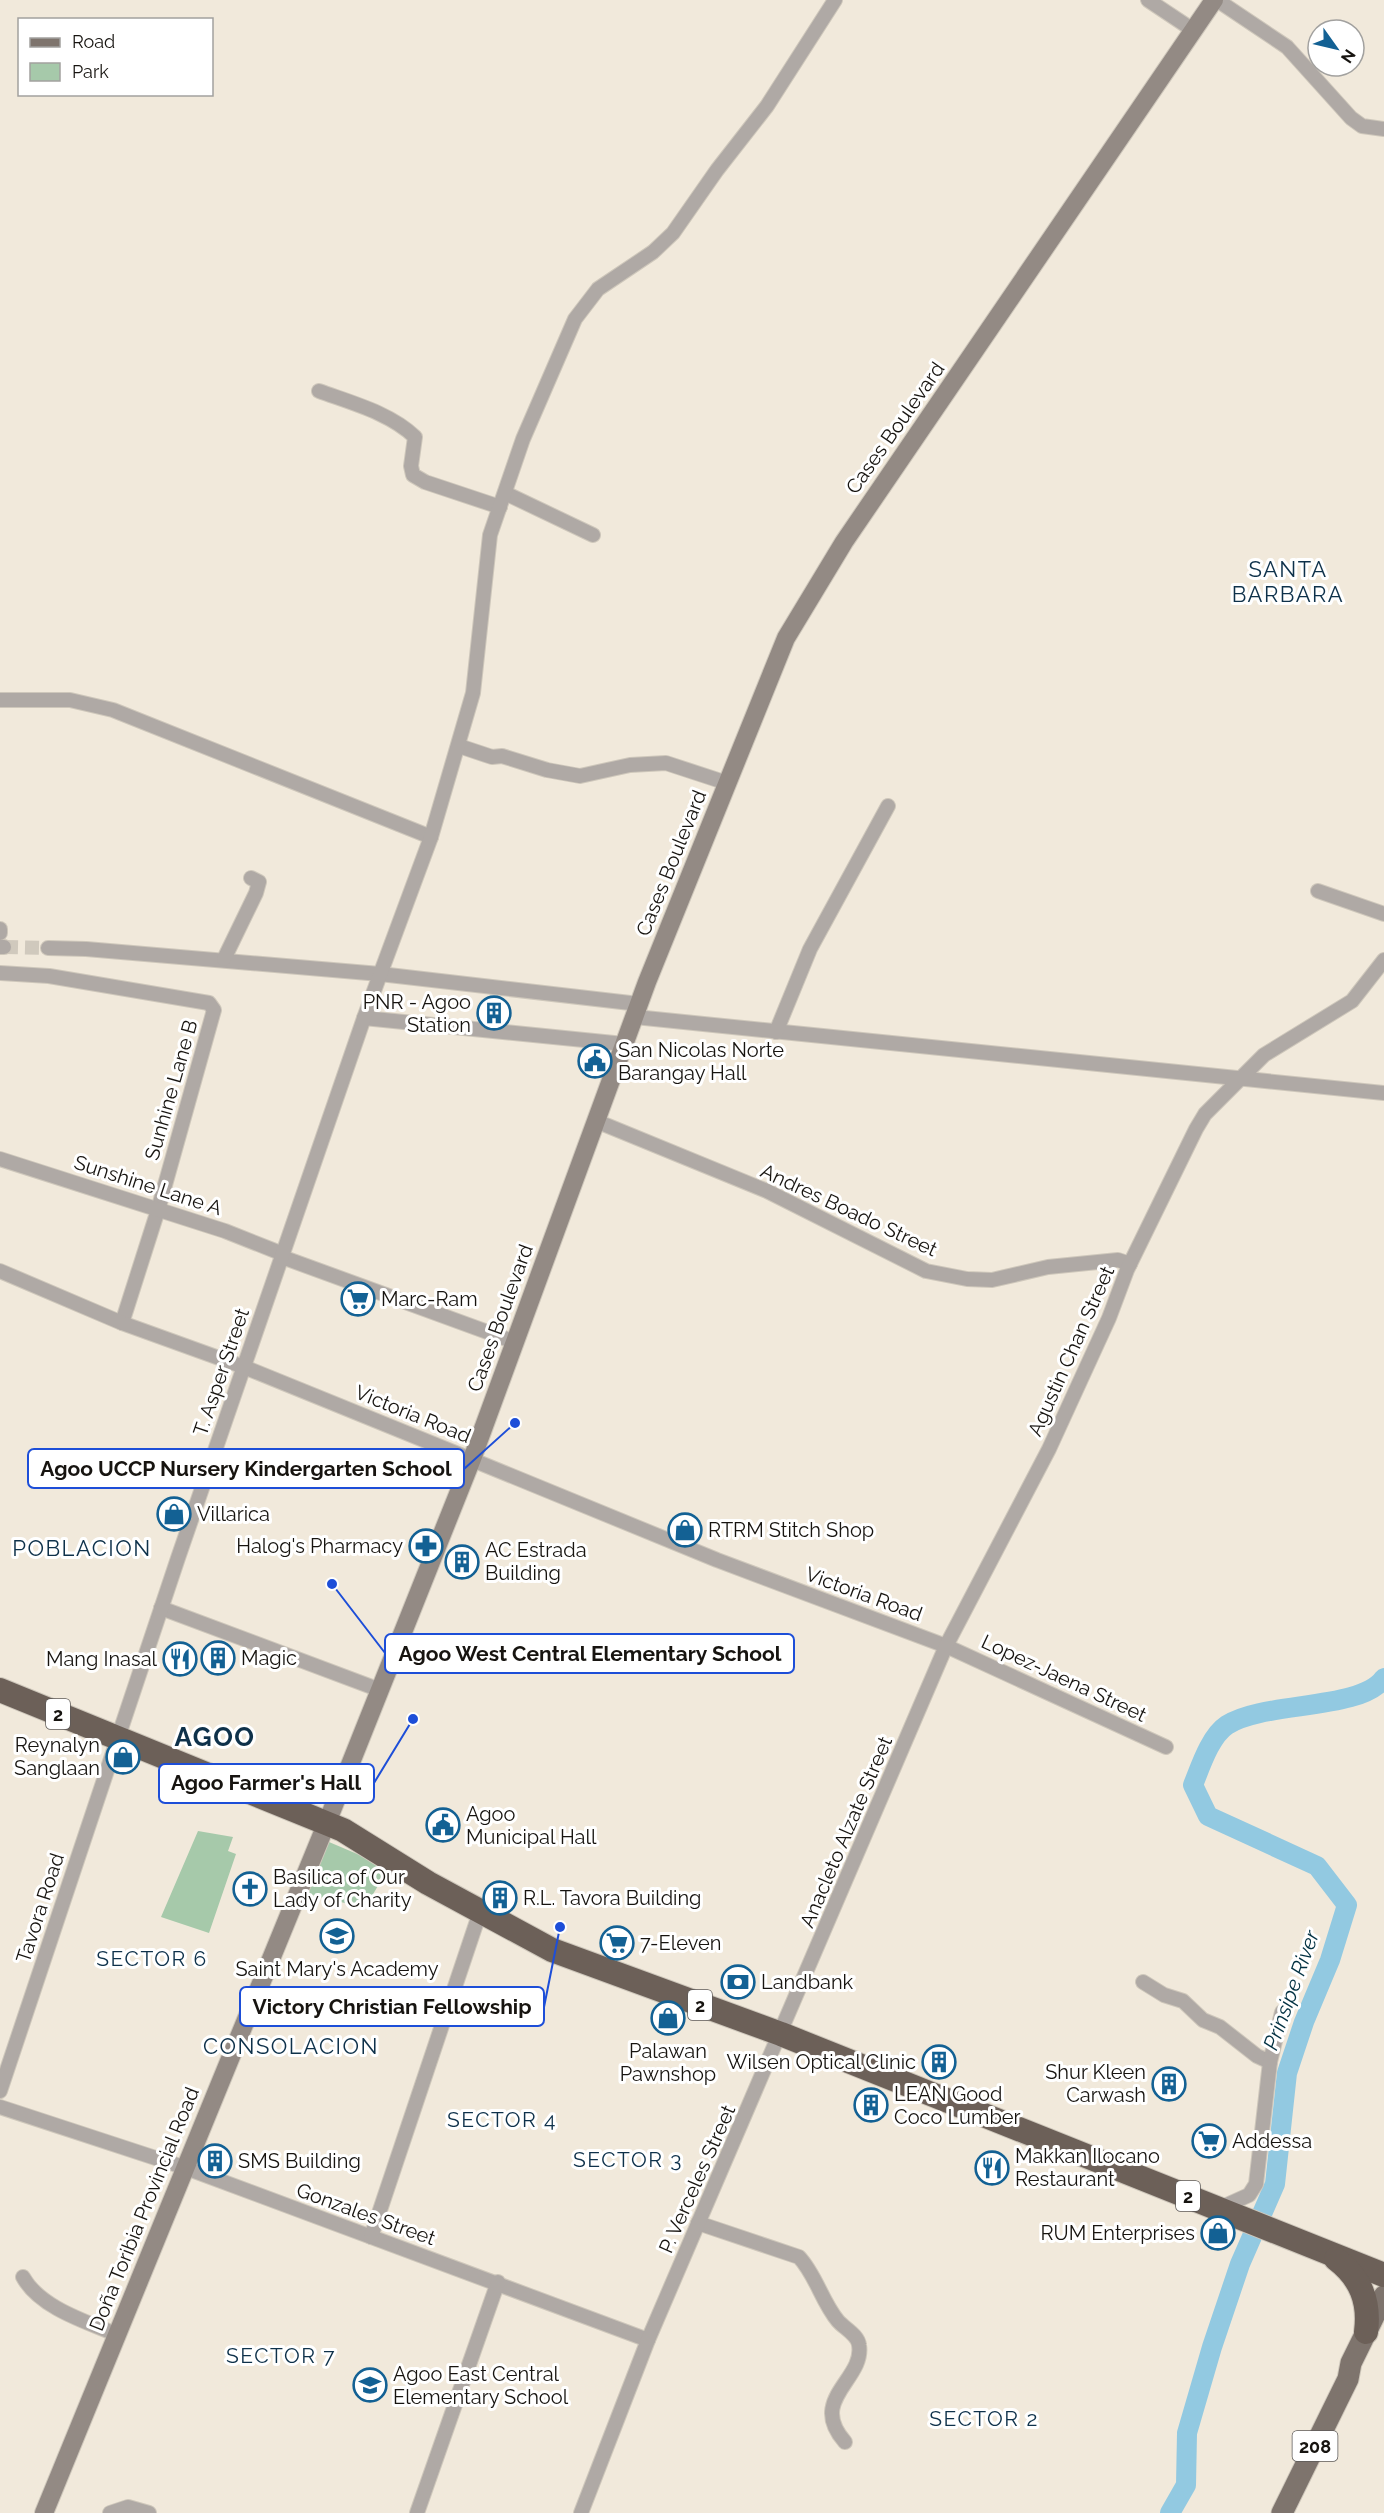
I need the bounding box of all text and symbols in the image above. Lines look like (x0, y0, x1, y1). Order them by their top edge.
legend (18, 18, 213, 96)
north arrow (1306, 18, 1366, 78)
text: Road (72, 31, 115, 52)
text: N (1337, 46, 1359, 66)
text: Park (72, 61, 109, 82)
street label: Cases Boulevard (841, 358, 949, 498)
district label: SANTA BARBARA (1232, 556, 1344, 607)
street label: Cases Boulevard (631, 787, 711, 939)
place label: PNR - Agoo Station (363, 990, 471, 1037)
building icon: PNR - Agoo Station (476, 995, 512, 1031)
street label: Sunhine Lane B (140, 1017, 202, 1163)
place label: San Nicolas Norte Barangay Hall (618, 1038, 784, 1085)
public building icon: San Nicolas Norte Barangay Hall (577, 1043, 613, 1079)
street label: Sunshine Lane A (71, 1150, 225, 1220)
street label: Andres Boado Street (757, 1159, 941, 1262)
street label: Cases Boulevard (462, 1241, 538, 1395)
street label: Agustin Chan Street (1023, 1262, 1119, 1440)
supermarket icon: Marc-Ram (340, 1281, 376, 1317)
place label: Marc-Ram (381, 1287, 478, 1311)
street label: T. Asper Street (188, 1305, 254, 1439)
street label: Victoria Road (352, 1380, 474, 1448)
callout: Agoo UCCP Nursery Kindergarten School (28, 1449, 464, 1488)
text: Agoo UCCP Nursery Kindergarten School (40, 1456, 452, 1481)
shop icon: Villarica (156, 1496, 192, 1532)
place label: Villarica (197, 1502, 270, 1526)
shop icon: RTRM Stitch Shop (667, 1512, 703, 1548)
place label: RTRM Stitch Shop (708, 1518, 874, 1542)
pharmacy icon: Halog's Pharmacy (408, 1528, 444, 1564)
place label: Halog's Pharmacy (236, 1534, 403, 1558)
district label: POBLACION (12, 1535, 152, 1561)
place label: AC Estrada Building (485, 1538, 587, 1585)
building icon: AC Estrada Building (444, 1544, 480, 1580)
street label: Victoria Road (802, 1562, 926, 1626)
street label: Lopez-Jaena Street (978, 1629, 1151, 1727)
callout: Agoo West Central Elementary School (385, 1634, 794, 1673)
building icon: Magic (200, 1640, 236, 1676)
restaurant icon: Mang Inasal (162, 1641, 198, 1677)
text: Agoo West Central Elementary School (399, 1641, 782, 1666)
place label: Magic (241, 1646, 297, 1670)
place label: Mang Inasal (46, 1647, 158, 1671)
road number: 2 (46, 1699, 70, 1729)
district label: AGOO (175, 1722, 255, 1752)
street label: Anacleto Alzate Street (795, 1732, 897, 1931)
place label: Reynalyn Sanglaan (14, 1733, 100, 1780)
shop icon: Reynalyn Sanglaan (105, 1739, 141, 1775)
callout: Agoo Farmer's Hall (159, 1764, 374, 1803)
text: Agoo Farmer's Hall (171, 1770, 361, 1795)
place label: Agoo Municipal Hall (466, 1802, 597, 1849)
public building icon: Agoo Municipal Hall (425, 1807, 461, 1843)
street label: Tavora Road (11, 1850, 69, 1966)
place label: Basilica of Our Lady of Charity (273, 1865, 412, 1912)
church icon: Basilica of Our Lady of Charity (232, 1871, 268, 1907)
building icon: R.L. Tavora Building (482, 1880, 518, 1916)
place label: R.L. Tavora Building (523, 1886, 701, 1910)
school or university icon: Saint Mary's Academy (319, 1918, 355, 1954)
supermarket icon: 7-Eleven (599, 1925, 635, 1961)
water label: Prinsipe River (1258, 1926, 1324, 2053)
place label: 7-Eleven (640, 1931, 721, 1955)
district label: SECTOR 6 (96, 1946, 208, 1971)
place label: Saint Mary's Academy (235, 1957, 439, 1981)
bank icon: Landbank (720, 1964, 756, 2000)
place label: Landbank (761, 1970, 854, 1994)
callout: Victory Christian Fellowship (240, 1987, 544, 2026)
road number: 2 (688, 1990, 712, 2020)
text: Victory Christian Fellowship (252, 1994, 532, 2019)
shop icon: Palawan Pawnshop (650, 2000, 686, 2036)
district label: CONSOLACION (203, 2033, 379, 2059)
place label: Palawan Pawnshop (620, 2039, 716, 2086)
building icon: Wilsen Optical Clinic (921, 2044, 957, 2080)
place label: Wilsen Optical Clinic (727, 2050, 916, 2074)
place label: Shur Kleen Carwash (1045, 2060, 1146, 2107)
building icon: Shur Kleen Carwash (1151, 2066, 1187, 2102)
place label: LEAN Good Coco Lumber (894, 2082, 1021, 2129)
street label: Doña Toribia Provincial Road (84, 2084, 204, 2334)
building icon: LEAN Good Coco Lumber (853, 2087, 889, 2123)
street label: P. Verceles Street (654, 2101, 741, 2257)
district label: SECTOR 4 (447, 2107, 557, 2132)
supermarket icon: Addessa (1191, 2123, 1227, 2159)
place label: Addessa (1232, 2129, 1312, 2153)
building icon: SMS Building (197, 2143, 233, 2179)
place label: Makkan Ilocano Restaurant (1015, 2144, 1160, 2191)
district label: SECTOR 3 (573, 2147, 683, 2172)
place label: SMS Building (238, 2149, 361, 2173)
restaurant icon: Makkan Ilocano Restaurant (974, 2150, 1010, 2186)
street label: Gonzales Street (293, 2178, 439, 2250)
road number: 2 (1176, 2181, 1200, 2211)
shop icon: RUM Enterprises (1200, 2215, 1236, 2251)
place label: RUM Enterprises (1041, 2221, 1195, 2245)
district label: SECTOR 7 (226, 2343, 336, 2368)
place label: Agoo East Central Elementary School (393, 2362, 569, 2409)
school or university icon: Agoo East Central Elementary School (352, 2367, 388, 2403)
district label: SECTOR 2 (929, 2406, 1039, 2431)
road number: 208 (1292, 2431, 1338, 2461)

